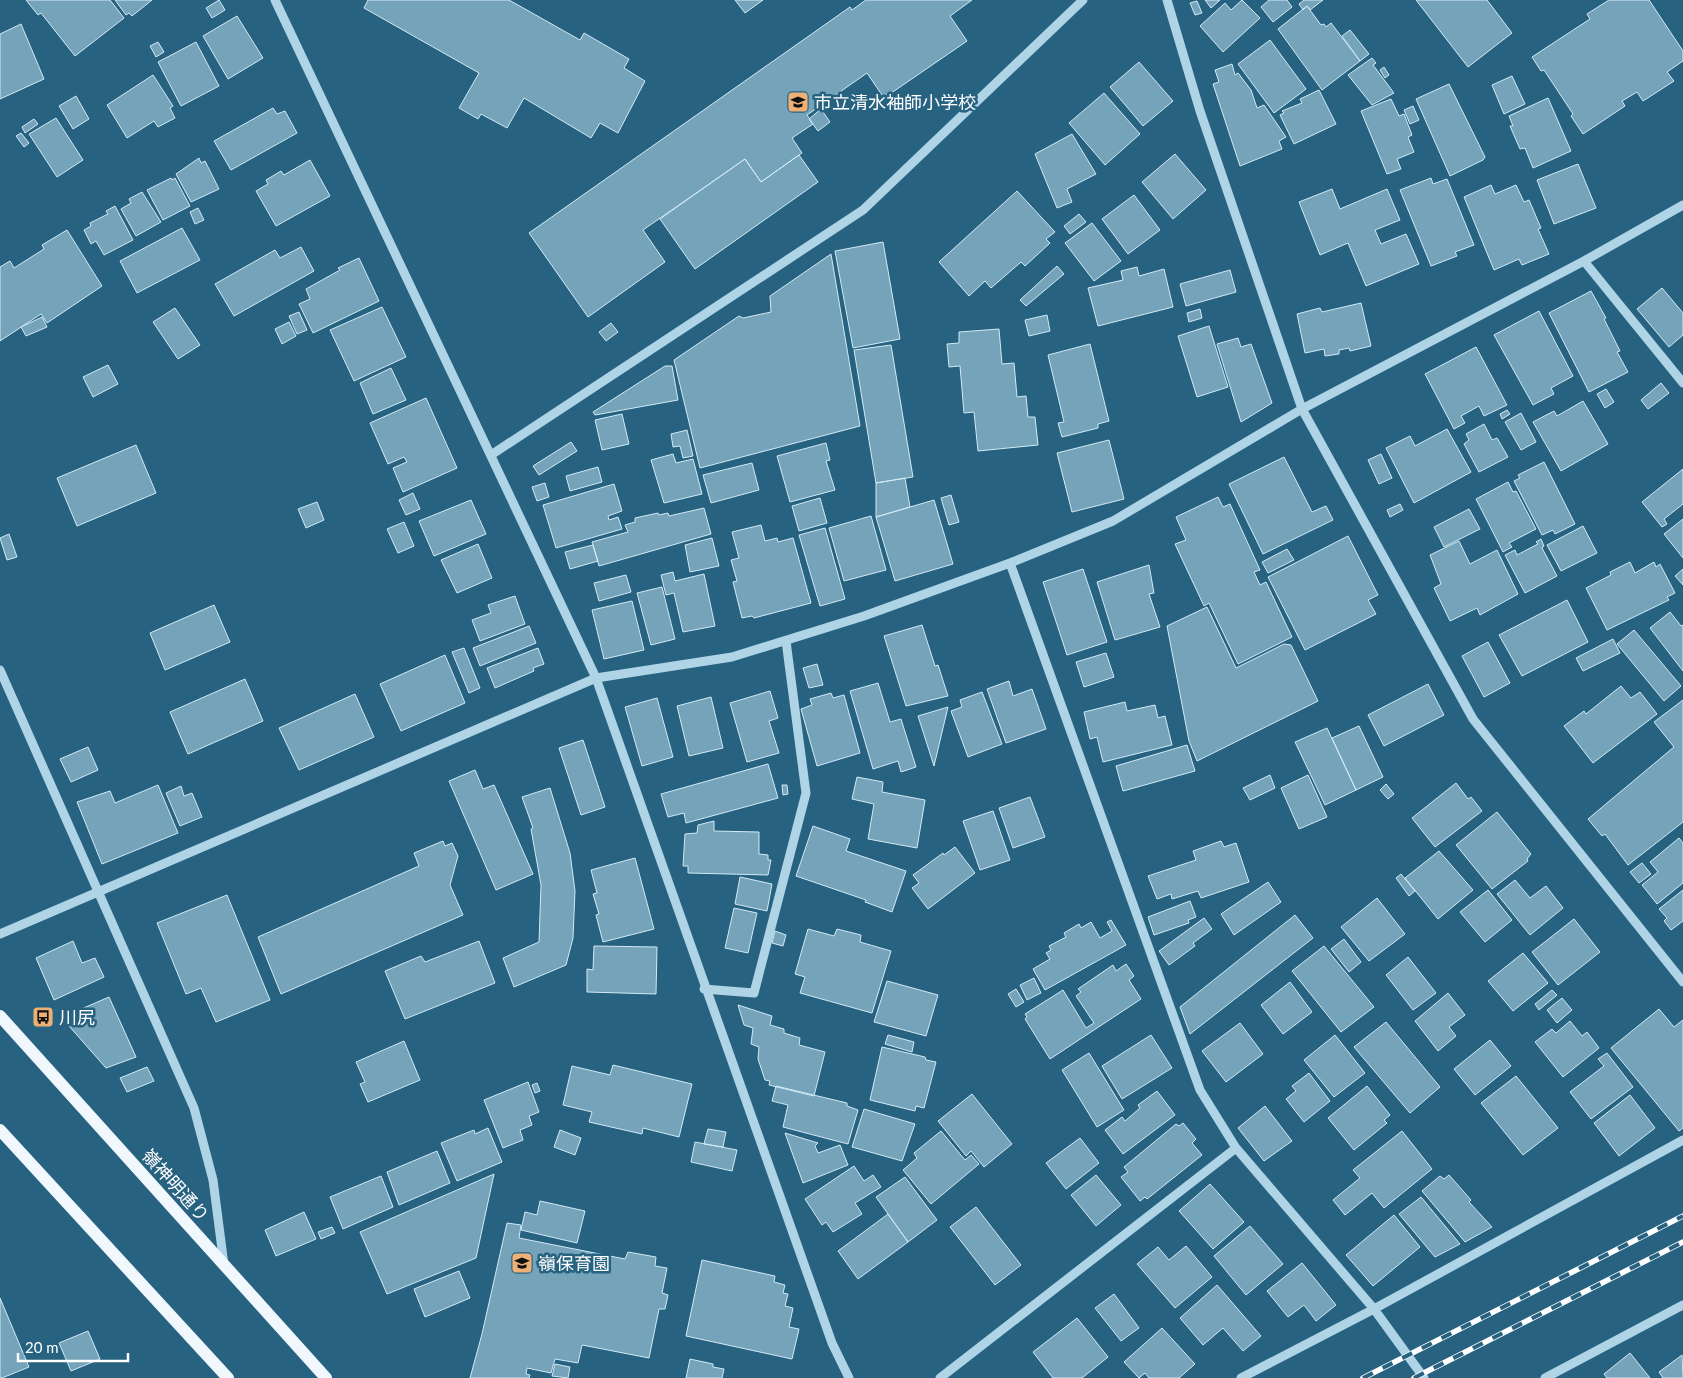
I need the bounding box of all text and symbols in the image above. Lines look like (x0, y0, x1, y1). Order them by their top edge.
school or university icon: 市立清水袖師小学校 (786, 90, 810, 114)
place label: 市立清水袖師小学校 (814, 91, 976, 113)
bus stop icon: 川尻 (31, 1005, 55, 1029)
place label: 川尻 (59, 1006, 95, 1028)
street label: 嶺神明通り (138, 1144, 214, 1226)
school or university icon: 嶺保育園 (510, 1251, 534, 1275)
place label: 嶺保育園 (538, 1252, 610, 1274)
scale bar (18, 1330, 128, 1362)
text: 20 m (25, 1338, 59, 1356)

